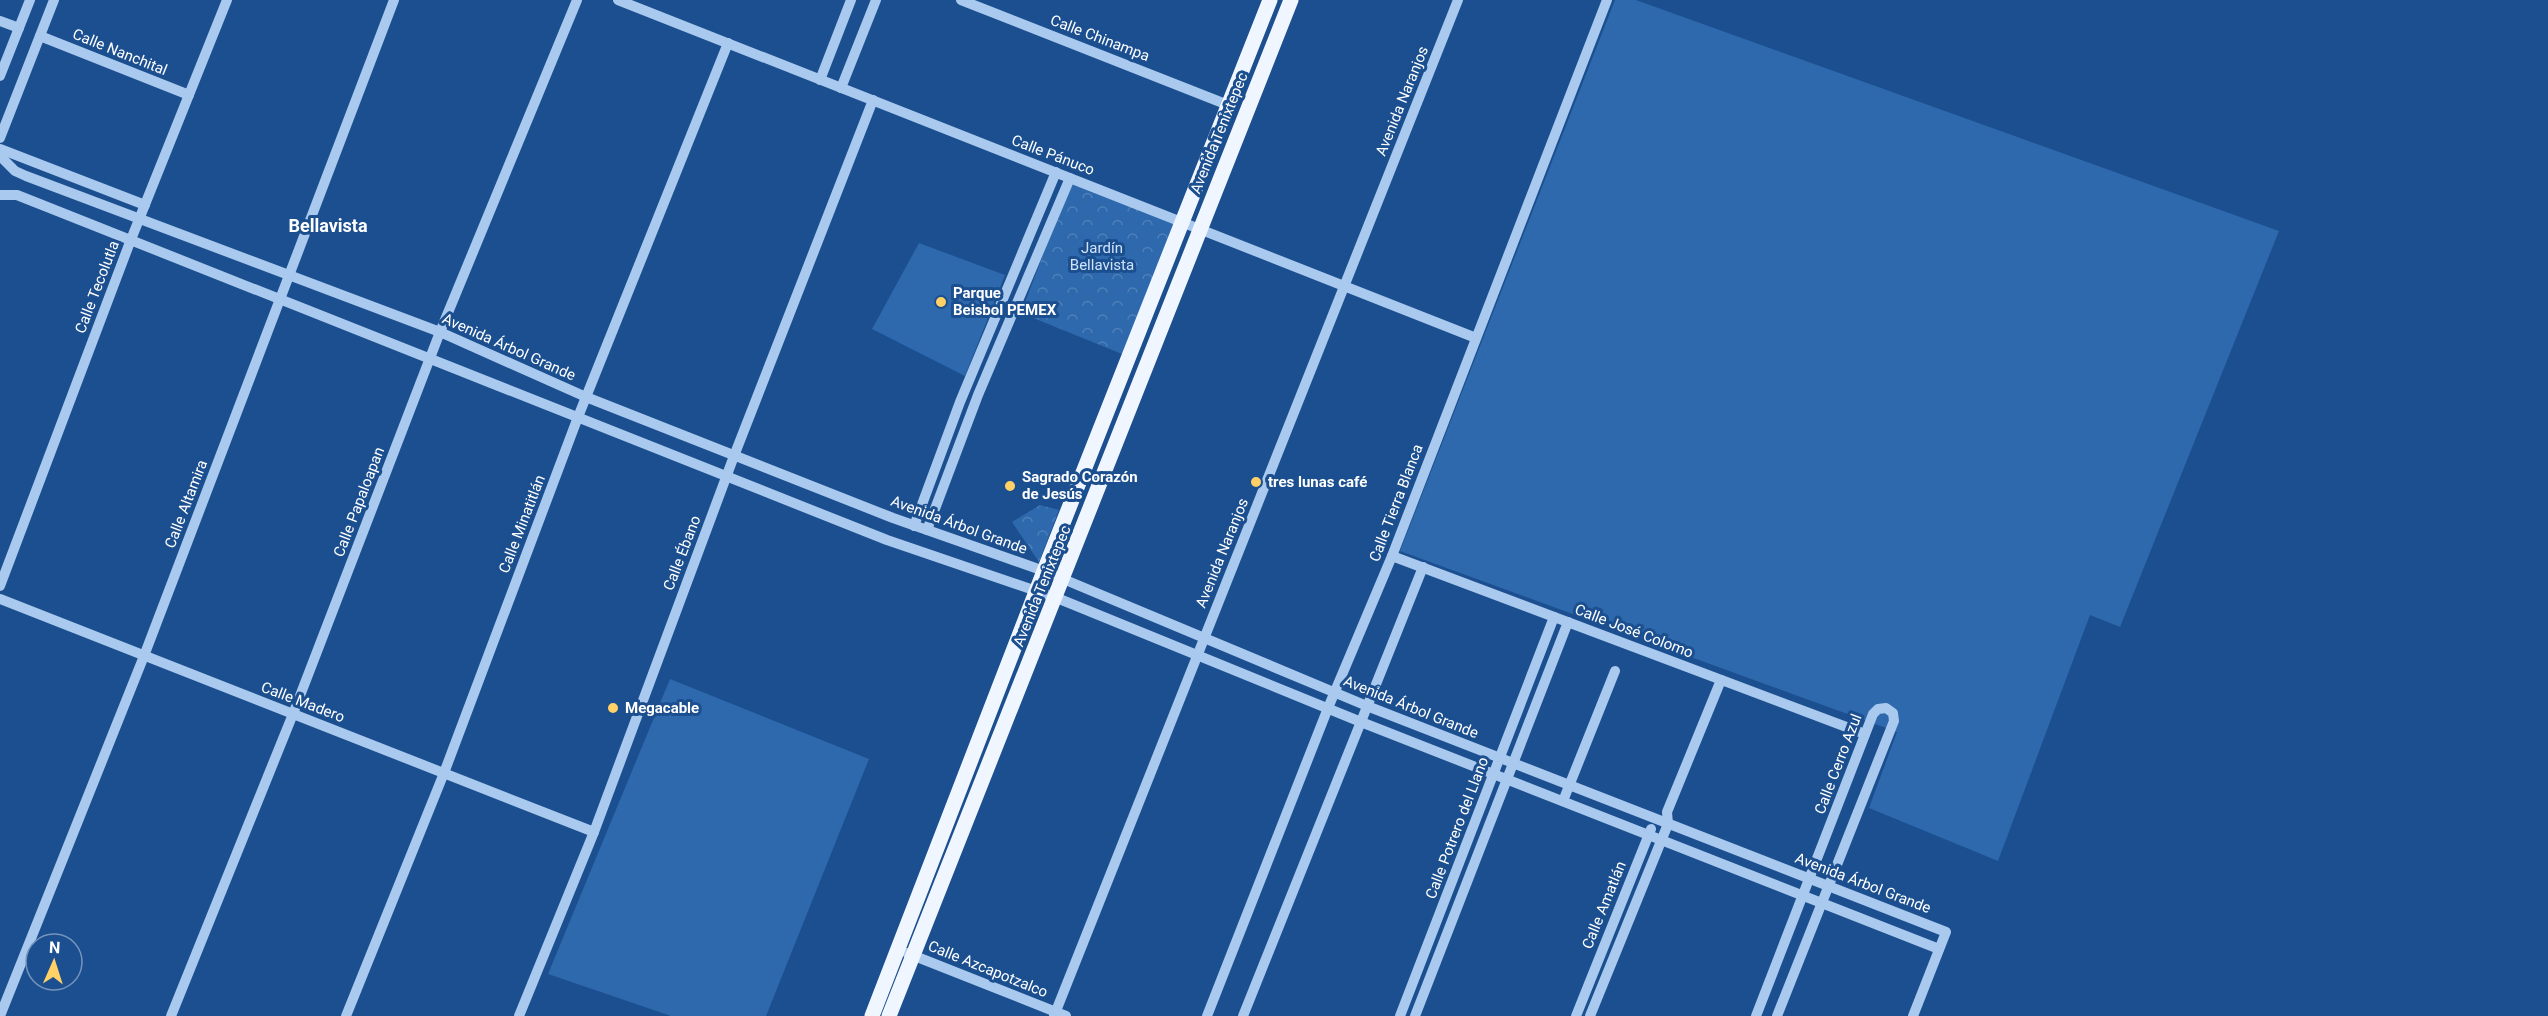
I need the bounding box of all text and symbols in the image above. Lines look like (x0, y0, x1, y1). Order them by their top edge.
street label: Calle Chinampa (1048, 11, 1152, 65)
street label: Calle Nanchital (70, 25, 170, 79)
street label: Avenida Naranjos (1372, 43, 1432, 159)
street label: Avenida Tenixtepec (1186, 70, 1252, 196)
street label: Calle Pánuco (1009, 131, 1097, 179)
district label: Bellavista (288, 215, 368, 236)
street label: Calle Tecolutla (71, 238, 123, 336)
park label: Jardín Bellavista (1070, 239, 1134, 274)
place label: Parque Beisbol PEMEX (953, 284, 1057, 319)
marker: Parque Beisbol PEMEX (934, 295, 948, 309)
street label: Avenida Árbol Grande (440, 310, 578, 385)
street label: Calle Tierra Blanca (1365, 442, 1427, 564)
street label: Calle Papaloapan (330, 445, 388, 559)
street label: Calle Altamira (161, 457, 211, 551)
place label: Sagrado Corazón de Jesús (1022, 468, 1138, 503)
street label: Calle Minatitlán (495, 472, 549, 576)
place label: tres lunas café (1268, 473, 1367, 491)
marker: tres lunas café (1249, 475, 1263, 489)
marker: Sagrado Corazón de Jesús (1003, 479, 1017, 493)
street label: Avenida Árbol Grande (888, 492, 1030, 558)
street label: Avenida Naranjos (1192, 495, 1252, 611)
street label: Calle Ébano (659, 513, 705, 593)
street label: Avenida Tenixtepec (1009, 523, 1075, 649)
street label: Calle José Colomo (1572, 600, 1696, 662)
street label: Avenida Árbol Grande (1341, 672, 1481, 742)
street label: Calle Madero (259, 678, 347, 726)
place label: Megacable (625, 699, 699, 717)
marker: Megacable (606, 701, 620, 715)
street label: Calle Cerro Azul (1811, 711, 1865, 817)
street label: Calle Potrero del Llano (1422, 755, 1492, 901)
street label: Avenida Árbol Grande (1793, 849, 1933, 917)
street label: Calle Amatlán (1578, 859, 1630, 951)
north arrow (24, 932, 84, 992)
street label: Calle Azcapotzalco (925, 937, 1051, 1001)
text: N (49, 938, 61, 957)

